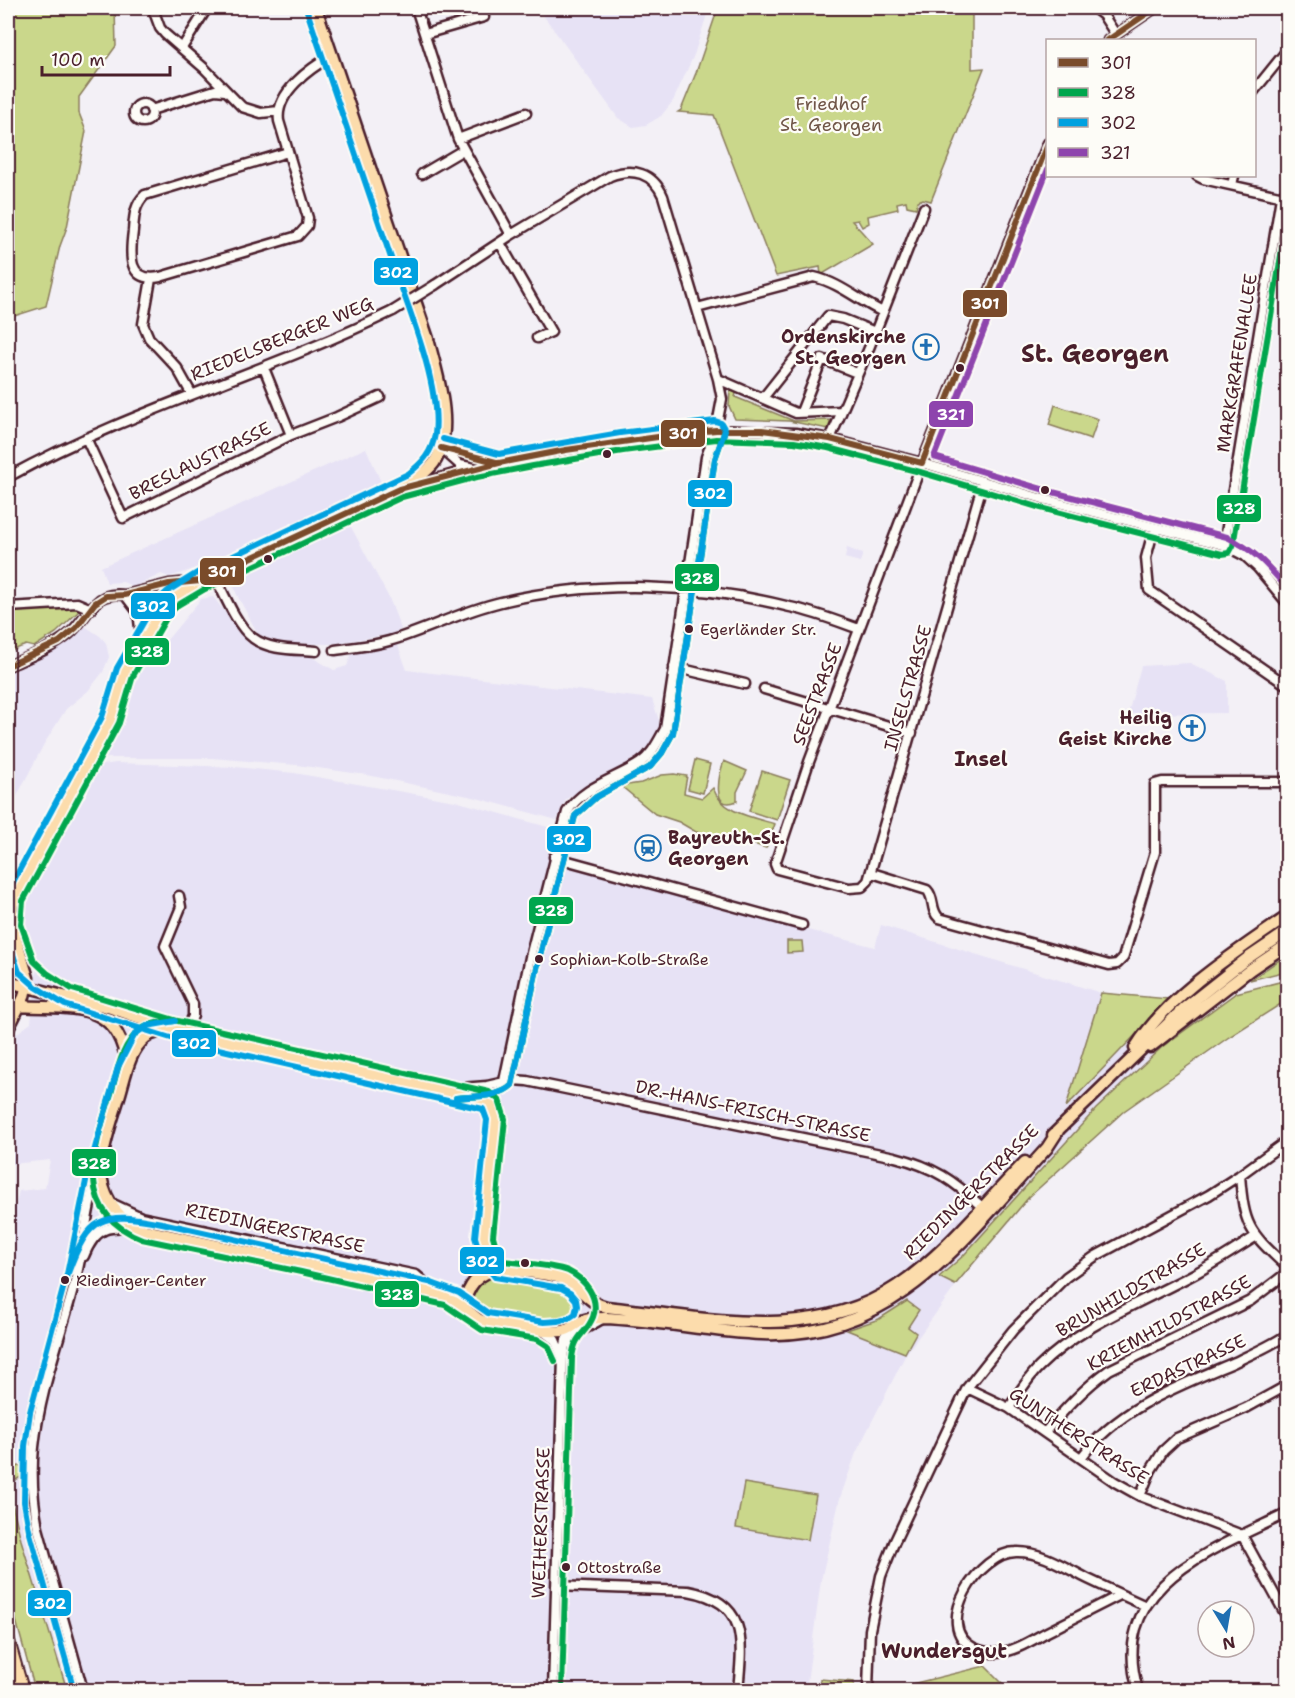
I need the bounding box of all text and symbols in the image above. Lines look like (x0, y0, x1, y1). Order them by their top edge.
scale bar (42, 39, 170, 77)
legend (1046, 39, 1256, 177)
text: 100 m (51, 48, 105, 72)
text: 301 (1100, 51, 1132, 75)
text: 328 (1100, 81, 1136, 105)
park label: Friedhof St. Georgen (780, 92, 882, 137)
text: 302 (1100, 111, 1136, 135)
text: 321 (1100, 141, 1131, 165)
line badge: 302 (373, 257, 419, 286)
text: 302 (380, 262, 412, 283)
street label: MARKGRAFENALLEE (1211, 272, 1263, 454)
line badge: 301 (962, 289, 1008, 318)
street label: RIEDELSBERGER WEG (187, 291, 377, 387)
text: 301 (970, 293, 1000, 314)
place label: Ordenskirche St. Georgen (781, 325, 906, 370)
church icon: Ordenskirche St. Georgen (911, 332, 941, 362)
district label: St. Georgen (1021, 338, 1169, 370)
unlabelled marker (954, 362, 966, 374)
line badge: 321 (928, 400, 974, 428)
text: 321 (937, 404, 965, 425)
street label: BRESLAUSTRASSE (125, 416, 275, 506)
line badge: 301 (660, 419, 706, 448)
text: 301 (668, 423, 698, 444)
unlabelled marker (601, 448, 613, 460)
line badge: 302 (687, 479, 733, 508)
text: 302 (694, 483, 726, 504)
unlabelled marker (1039, 484, 1051, 496)
line badge: 328 (1216, 494, 1262, 523)
text: 328 (1223, 498, 1255, 519)
unlabelled marker (262, 553, 274, 565)
line badge: 301 (199, 557, 245, 586)
text: 301 (207, 561, 237, 582)
line badge: 328 (674, 563, 720, 592)
text: 328 (681, 568, 713, 589)
line badge: 302 (130, 592, 176, 620)
text: 302 (137, 596, 169, 617)
place label: Egerländer Str. (700, 619, 816, 640)
street label: INSELSTRASSE (879, 622, 937, 754)
marker: Egerländer Str. (683, 623, 695, 635)
line badge: 328 (124, 637, 170, 666)
street label: SEESTRASSE (786, 639, 848, 749)
text: 328 (131, 641, 163, 662)
place label: Heilig Geist Kirche (1058, 706, 1172, 751)
church icon: Heilig Geist Kirche (1177, 713, 1207, 743)
district label: Insel (954, 746, 1008, 772)
line badge: 302 (546, 825, 592, 853)
place label: Bayreuth-St. Georgen (668, 826, 785, 871)
text: 302 (553, 829, 585, 850)
station icon: Bayreuth-St. Georgen (633, 833, 663, 863)
line badge: 328 (528, 896, 574, 925)
text: 328 (535, 900, 567, 921)
place label: Sophian-Kolb-Straße (550, 949, 709, 970)
marker: Sophian-Kolb-Straße (533, 953, 545, 965)
line badge: 302 (171, 1029, 217, 1058)
text: 302 (178, 1033, 210, 1054)
street label: DR.-HANS-FRISCH-STRASSE (633, 1074, 873, 1148)
street label: RIEDINGERSTRASSE (898, 1119, 1044, 1265)
line badge: 328 (71, 1148, 117, 1177)
text: 328 (78, 1153, 110, 1174)
street label: RIEDINGERSTRASSE (183, 1197, 367, 1259)
street label: BRUNHILDSTRASSE (1052, 1237, 1210, 1343)
line badge: 302 (459, 1246, 505, 1275)
text: 302 (466, 1251, 498, 1272)
unlabelled marker (519, 1257, 531, 1269)
place label: Riedinger-Center (76, 1270, 207, 1291)
street label: KRIEMHILDSTRASSE (1083, 1270, 1255, 1376)
marker: Riedinger-Center (59, 1274, 71, 1286)
line badge: 328 (374, 1280, 420, 1308)
text: 328 (381, 1284, 413, 1305)
street label: ERDASTRASSE (1126, 1329, 1250, 1403)
street label: GUNTHERSTRASSE (1004, 1382, 1154, 1490)
street label: WEIHERSTRASSE (526, 1447, 556, 1599)
place label: Ottostraße (577, 1557, 662, 1578)
marker: Ottostraße (560, 1561, 572, 1573)
line badge: 302 (27, 1589, 72, 1617)
text: 302 (34, 1593, 66, 1614)
north arrow (1196, 1599, 1256, 1659)
text: N (1221, 1632, 1237, 1655)
district label: Wundersgut (881, 1638, 1007, 1664)

